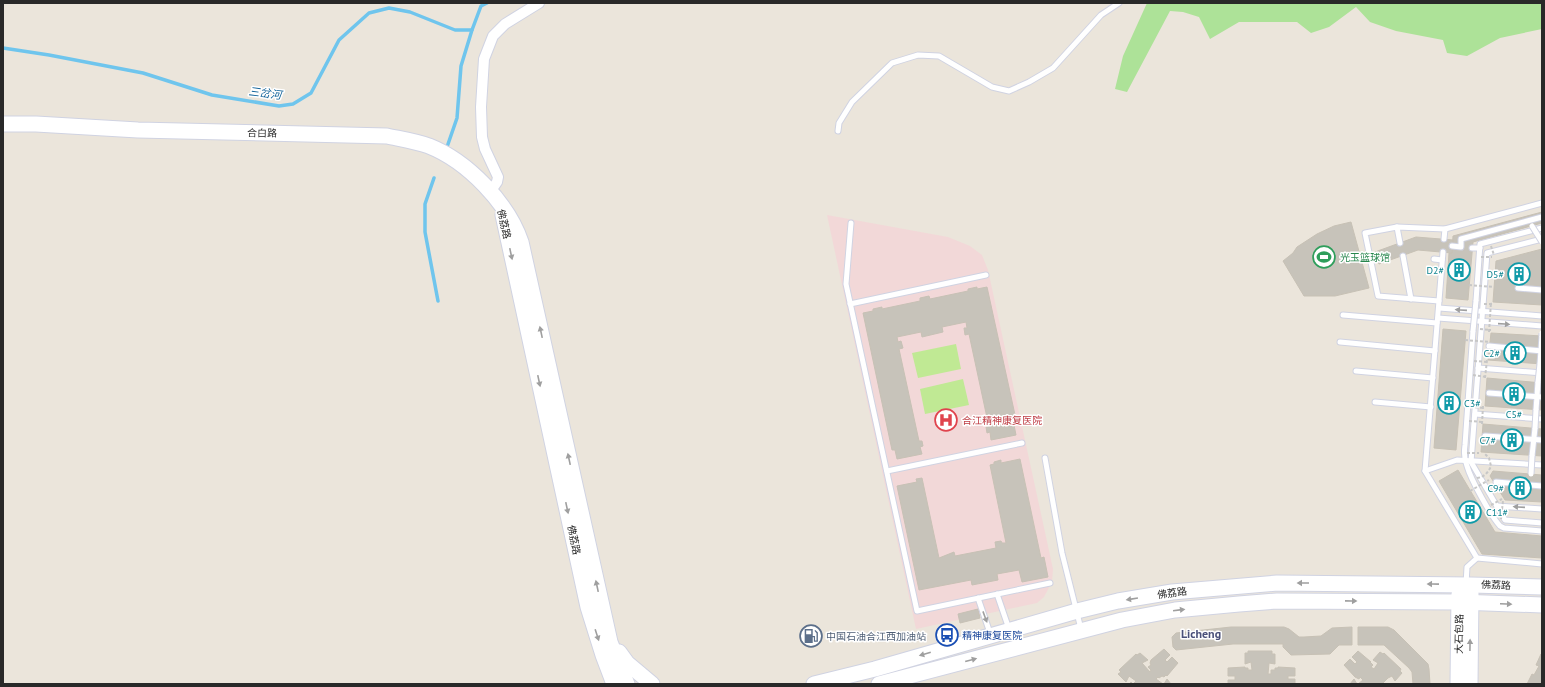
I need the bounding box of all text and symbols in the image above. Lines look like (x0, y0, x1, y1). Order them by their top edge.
water label: 三岔河 (248, 84, 284, 102)
street label: 合白路 (247, 126, 277, 140)
street label: 佛荔路 (494, 207, 514, 240)
sports icon: 光玉篮球馆 (1311, 244, 1337, 270)
one-way arrow (508, 248, 514, 261)
place label: 光玉篮球馆 (1340, 251, 1390, 264)
building icon: D2# (1446, 257, 1472, 283)
building icon: D5# (1506, 261, 1532, 287)
place label: D2# (1427, 264, 1444, 277)
place label: D5# (1487, 268, 1504, 281)
one-way arrow (1455, 306, 1467, 313)
one-way arrow (1498, 320, 1510, 327)
one-way arrow (538, 326, 544, 338)
building icon: C2# (1502, 340, 1528, 366)
place label: C2# (1483, 347, 1500, 360)
one-way arrow (536, 375, 542, 388)
building icon: C5# (1501, 381, 1527, 407)
building icon: C3# (1436, 390, 1462, 416)
place label: C3# (1464, 397, 1481, 410)
hospital icon: 合江精神康复医院 (933, 407, 959, 433)
place label: C5# (1506, 408, 1522, 421)
place label: 合江精神康复医院 (962, 414, 1042, 427)
building icon: C7# (1499, 427, 1525, 453)
place label: C7# (1479, 434, 1496, 447)
one-way arrow (566, 453, 572, 465)
building icon: C9# (1507, 475, 1533, 501)
place label: C9# (1487, 482, 1504, 495)
building icon: C11# (1457, 499, 1483, 525)
one-way arrow (564, 502, 570, 514)
one-way arrow (1513, 504, 1525, 511)
place label: C11# (1486, 506, 1508, 519)
street label: 佛荔路 (564, 523, 583, 556)
street label: 佛荔路 (1480, 578, 1511, 592)
one-way arrow (594, 580, 600, 592)
one-way arrow (1296, 580, 1309, 586)
one-way arrow (1427, 581, 1439, 588)
street label: 佛荔路 (1155, 584, 1188, 602)
one-way arrow (1126, 596, 1138, 602)
one-way arrow (1345, 598, 1358, 604)
one-way arrow (1500, 600, 1512, 607)
one-way arrow (1173, 607, 1185, 613)
one-way arrow (982, 611, 988, 623)
street label: 大石包路 (1452, 614, 1466, 654)
bus stop icon: 精神康复医院 (934, 622, 960, 648)
fuel station icon: 中国石油合江西加油站 (798, 623, 824, 649)
district label: Licheng (1181, 626, 1221, 641)
one-way arrow (594, 629, 600, 641)
place label: 精神康复医院 (962, 629, 1022, 642)
place label: 中国石油合江西加油站 (826, 630, 926, 643)
one-way arrow (1467, 638, 1473, 651)
one-way arrow (919, 651, 931, 657)
one-way arrow (965, 656, 977, 662)

